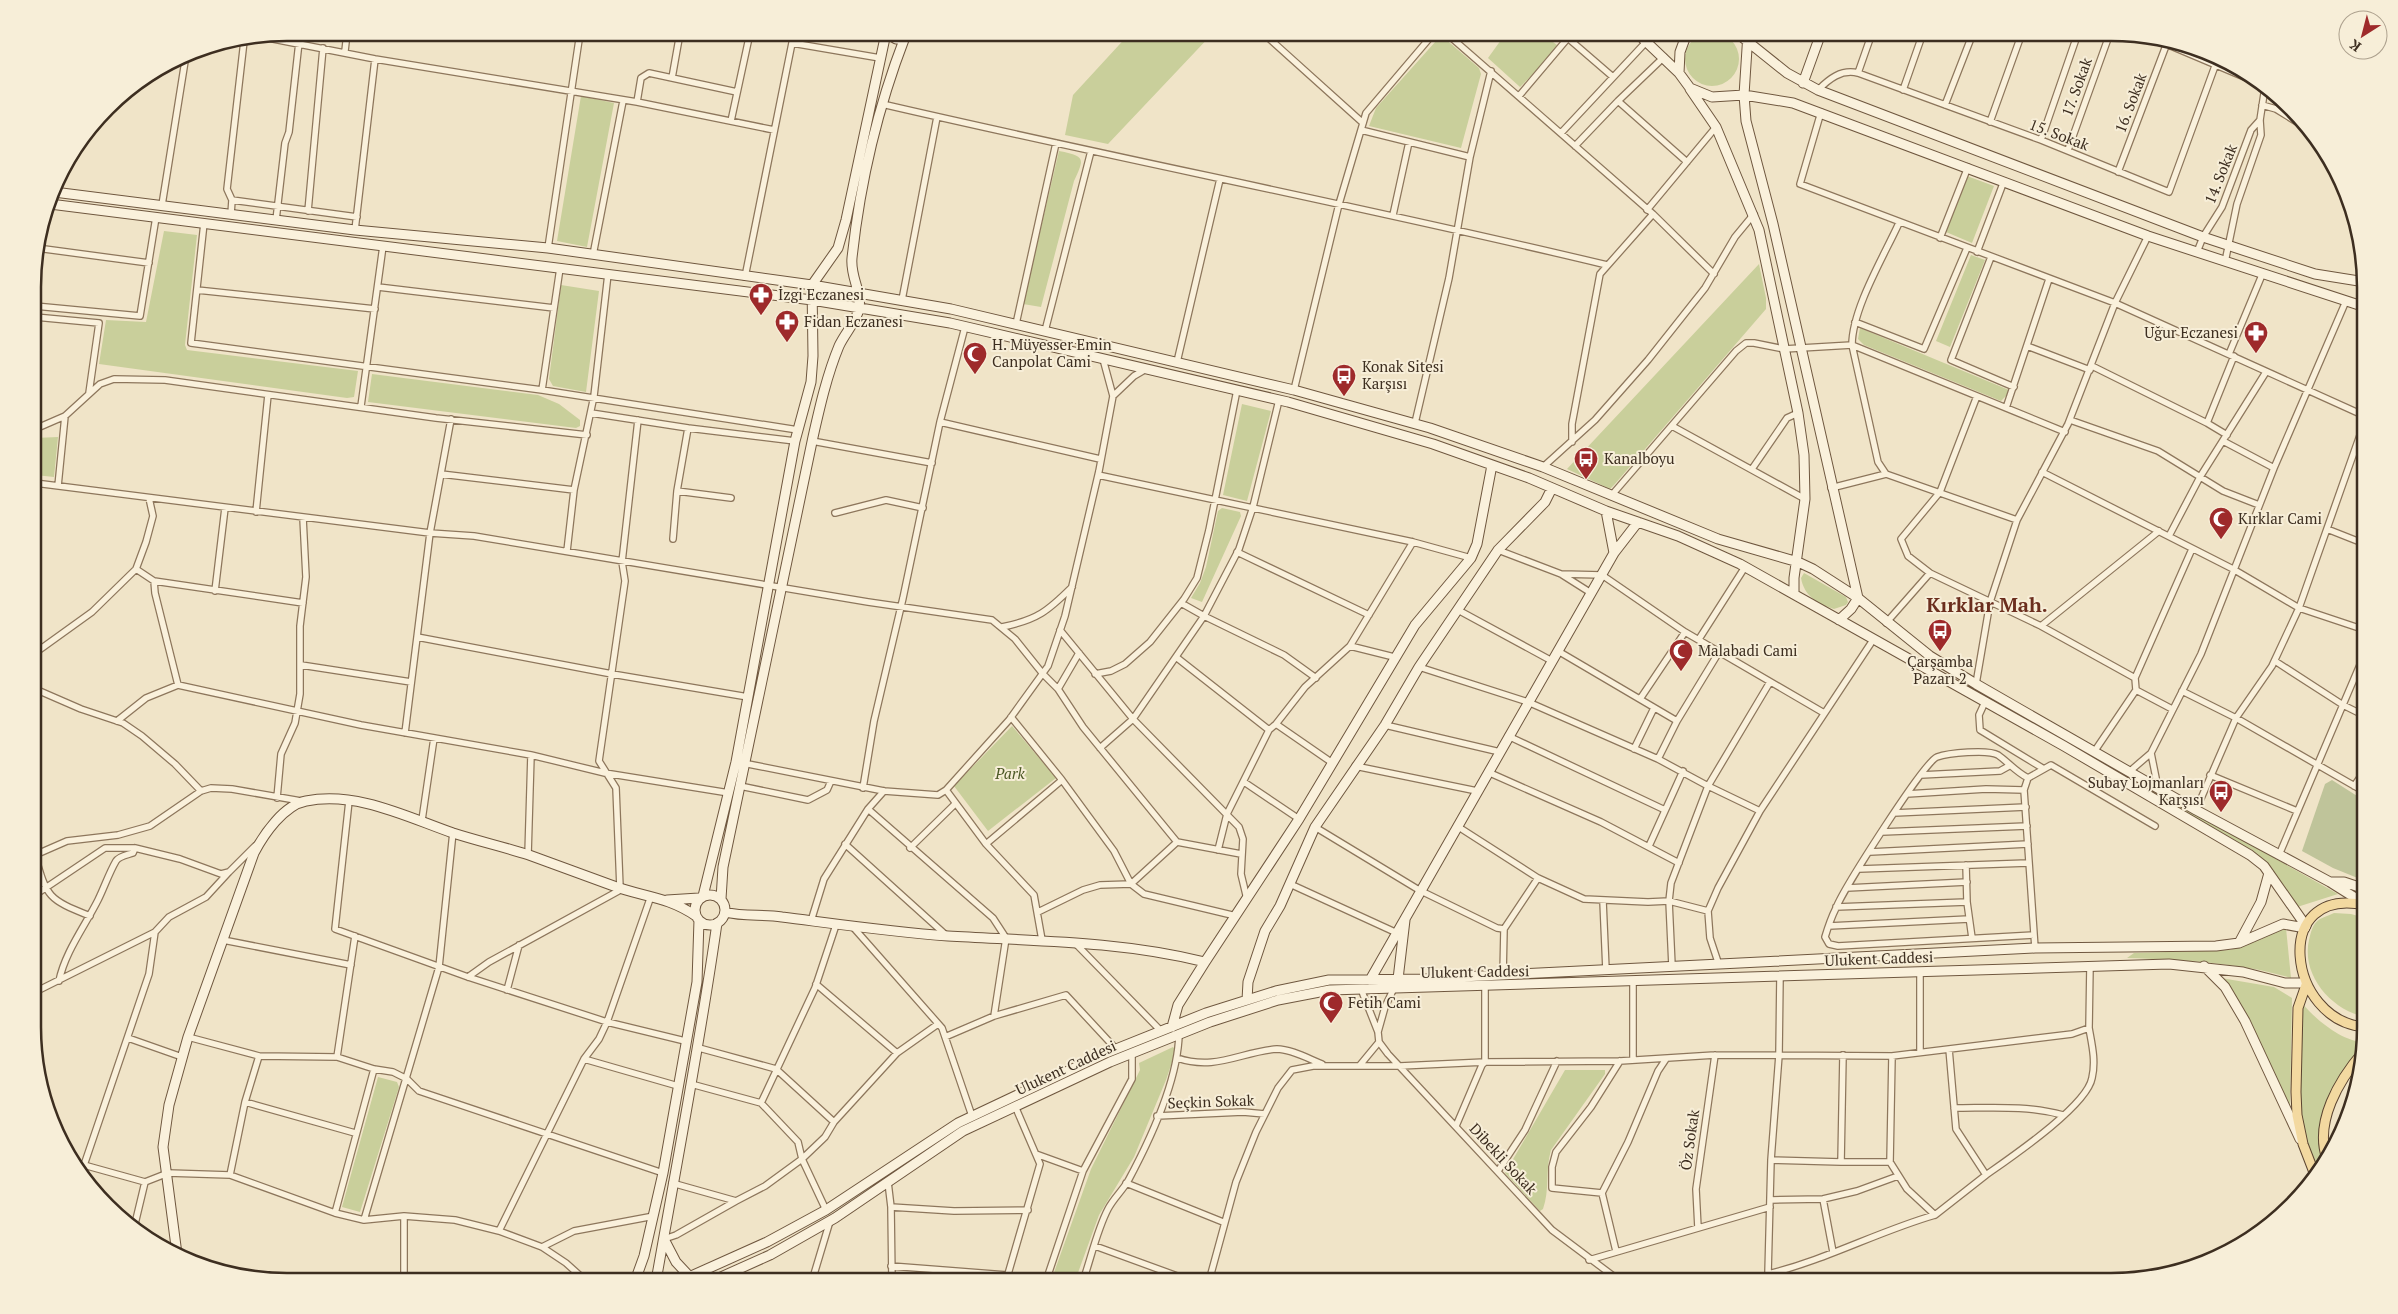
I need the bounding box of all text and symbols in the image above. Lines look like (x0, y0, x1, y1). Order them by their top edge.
north arrow (2338, 10, 2388, 60)
text: K (2345, 35, 2365, 57)
street label: 17. Sokak (2056, 54, 2096, 119)
street label: 16. Sokak (2110, 70, 2151, 135)
street label: 15. Sokak (2027, 114, 2092, 155)
street label: 14. Sokak (2199, 141, 2241, 206)
pharmacy icon: İzgi Eczanesi (748, 282, 774, 316)
place label: İzgi Eczanesi (778, 284, 864, 304)
pharmacy icon: Fidan Eczanesi (774, 309, 800, 343)
place label: Fidan Eczanesi (804, 311, 903, 331)
pharmacy icon: Uğur Eczanesi (2243, 320, 2269, 354)
place label: Uğur Eczanesi (2144, 322, 2238, 342)
place label: H. Müyesser Emin Canpolat Cami (992, 334, 1112, 371)
mosque icon: H. Müyesser Emin Canpolat Cami (962, 341, 988, 375)
place label: Konak Sitesi Karşısı (1362, 356, 1444, 393)
bus stop icon: Konak Sitesi Karşısı (1331, 363, 1357, 397)
bus stop icon: Kanalboyu (1573, 446, 1599, 480)
place label: Kanalboyu (1604, 448, 1675, 468)
mosque icon: Kırklar Cami (2208, 506, 2234, 540)
place label: Kırklar Cami (2238, 508, 2322, 528)
district label: Kırklar Mah. (1926, 591, 2048, 618)
bus stop icon: Çarşamba Pazarı 2 (1927, 618, 1953, 652)
mosque icon: Malabadi Cami (1668, 638, 1694, 672)
place label: Malabadi Cami (1698, 640, 1798, 660)
place label: Çarşamba Pazarı 2 (1907, 651, 1973, 688)
park label: Park (994, 763, 1026, 783)
place label: Subay Lojmanları Karşısı (2088, 772, 2204, 809)
bus stop icon: Subay Lojmanları Karşısı (2208, 779, 2234, 813)
street label: Ulukent Caddesi (1824, 946, 1934, 970)
street label: Ulukent Caddesi (1420, 960, 1530, 982)
mosque icon: Fetih Cami (1318, 990, 1344, 1024)
place label: Fetih Cami (1348, 992, 1421, 1012)
street label: Ulukent Caddesi (1012, 1035, 1119, 1099)
street label: Seçkin Sokak (1167, 1089, 1255, 1113)
street label: Öz Sokak (1675, 1108, 1703, 1172)
street label: Dibekli Sokak (1465, 1118, 1542, 1198)

